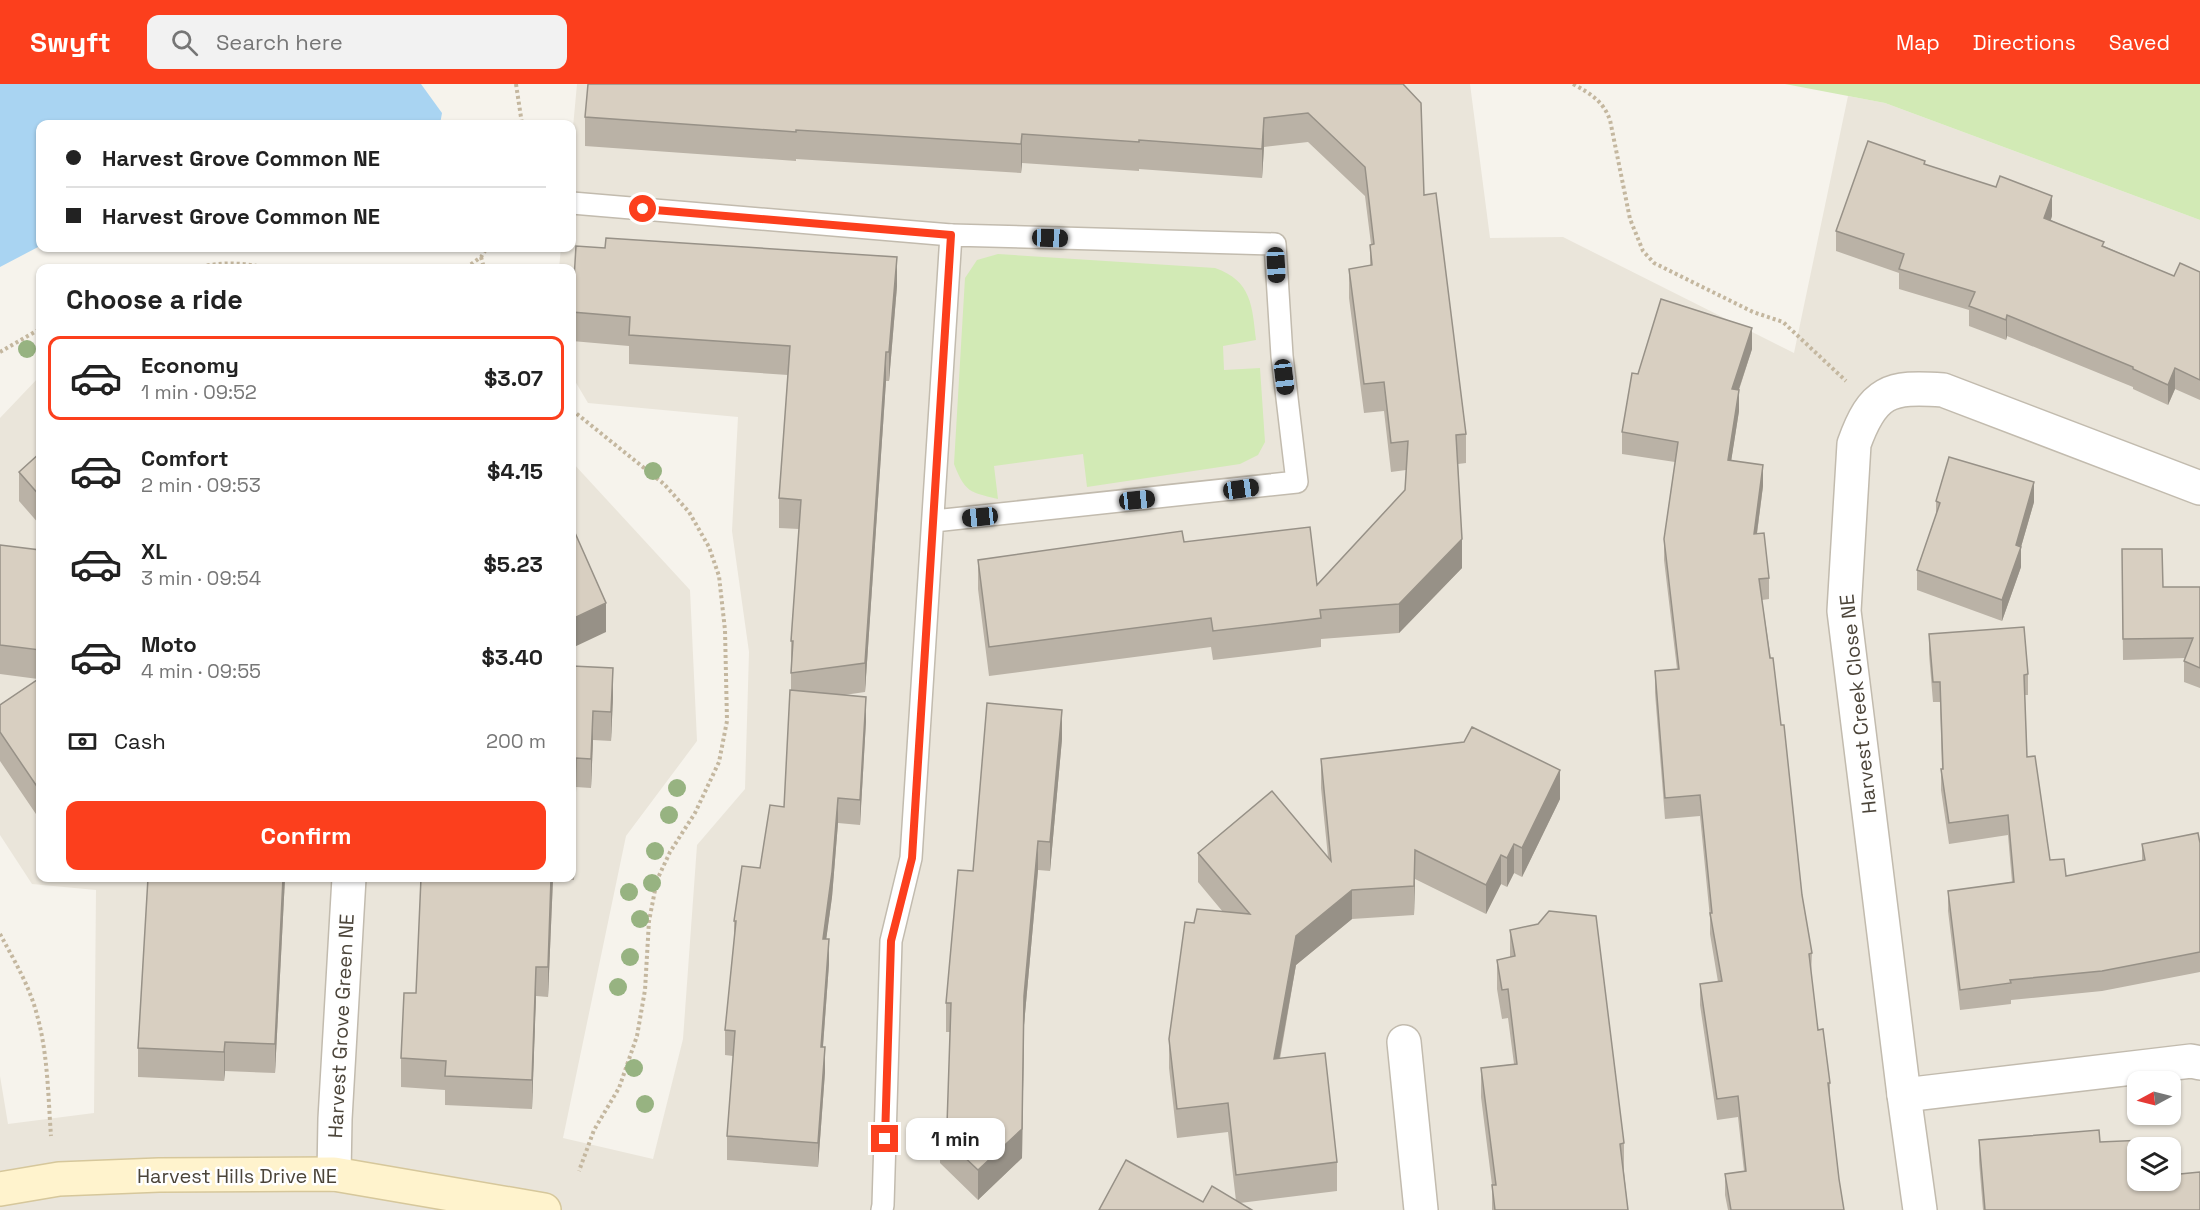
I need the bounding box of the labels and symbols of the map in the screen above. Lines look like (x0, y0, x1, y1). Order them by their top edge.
route start (629, 195, 656, 222)
car (1032, 228, 1068, 248)
car (1266, 247, 1286, 283)
car (1273, 358, 1295, 396)
car (1222, 478, 1260, 500)
car (1118, 489, 1156, 511)
car (961, 506, 999, 528)
street label: Harvest Creek Close NE (1834, 593, 1882, 815)
street label: Harvest Grove Green NE (322, 913, 360, 1139)
north arrow (2127, 1071, 2181, 1125)
callout: 1 min (906, 1118, 1005, 1160)
route end (871, 1125, 898, 1152)
street label: Harvest Hills Drive NE (137, 1163, 337, 1189)

